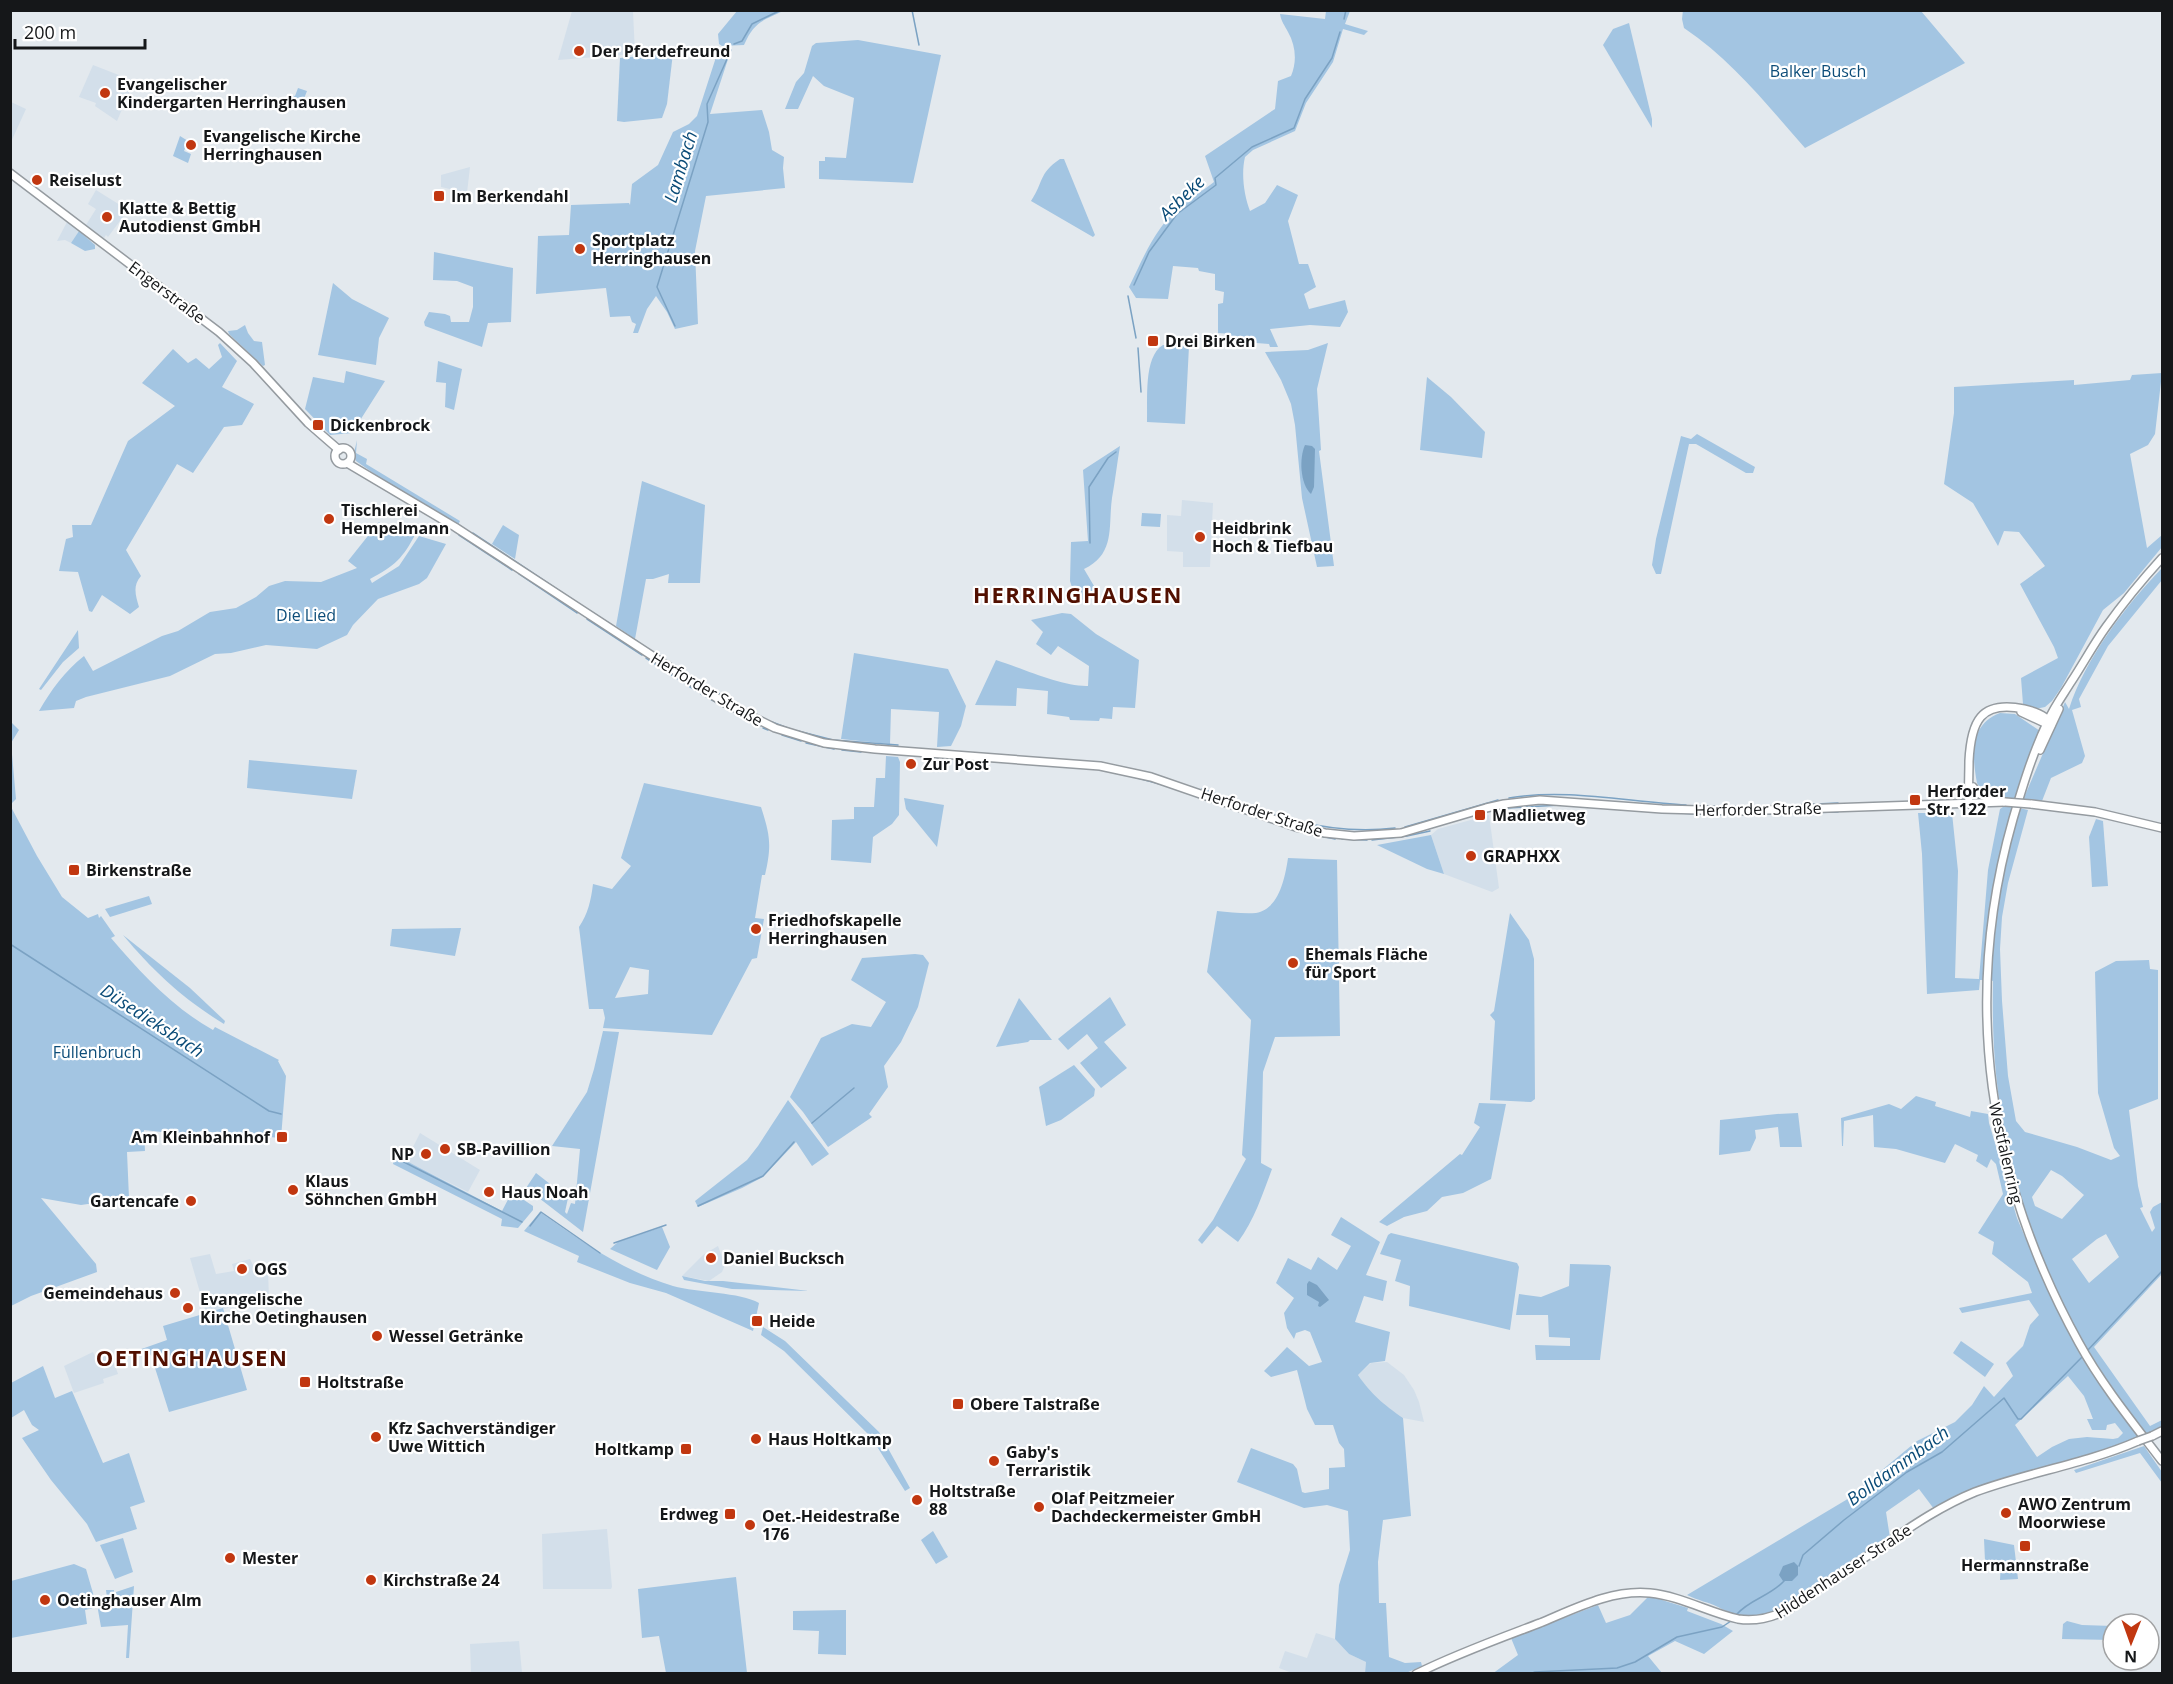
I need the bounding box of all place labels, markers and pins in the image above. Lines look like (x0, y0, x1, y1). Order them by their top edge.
place label: Der Pferdefreund (591, 40, 730, 62)
marker: Der Pferdefreund (572, 44, 586, 58)
place label: Evangelischer Kindergarten Herringhausen (117, 73, 346, 113)
marker: Evangelischer Kindergarten Herringhausen (98, 86, 112, 100)
place label: Evangelische Kirche Herringhausen (203, 125, 361, 165)
marker: Evangelische Kirche Herringhausen (184, 138, 198, 152)
place label: Reiselust (49, 169, 122, 191)
marker: Reiselust (30, 173, 44, 187)
place label: Im Berkendahl (451, 185, 569, 207)
marker: Im Berkendahl (432, 189, 446, 203)
place label: Klatte & Bettig Autodienst GmbH (119, 197, 261, 237)
marker: Klatte & Bettig Autodienst GmbH (100, 210, 114, 224)
place label: Sportplatz Herringhausen (592, 229, 711, 269)
marker: Sportplatz Herringhausen (573, 242, 587, 256)
place label: Drei Birken (1165, 330, 1255, 352)
marker: Drei Birken (1146, 334, 1160, 348)
place label: Dickenbrock (330, 414, 430, 436)
marker: Dickenbrock (311, 418, 325, 432)
place label: Tischlerei Hempelmann (341, 499, 449, 539)
marker: Tischlerei Hempelmann (322, 512, 336, 526)
place label: Heidbrink Hoch & Tiefbau (1212, 517, 1333, 557)
marker: Heidbrink Hoch & Tiefbau (1193, 530, 1207, 544)
place label: Zur Post (923, 753, 989, 775)
marker: Zur Post (904, 757, 918, 771)
place label: Herforder Str. 122 (1927, 780, 2006, 820)
marker: Herforder Str. 122 (1908, 793, 1922, 807)
place label: Madlietweg (1492, 804, 1585, 826)
marker: Madlietweg (1473, 808, 1487, 822)
place label: GRAPHXX (1483, 845, 1560, 867)
marker: GRAPHXX (1464, 849, 1478, 863)
place label: Birkenstraße (86, 859, 191, 881)
marker: Birkenstraße (67, 863, 81, 877)
place label: Friedhofskapelle Herringhausen (768, 909, 901, 949)
marker: Friedhofskapelle Herringhausen (749, 922, 763, 936)
place label: Ehemals Fläche für Sport (1305, 943, 1428, 983)
marker: Ehemals Fläche für Sport (1286, 956, 1300, 970)
place label: Am Kleinbahnhof (131, 1126, 271, 1148)
marker: Am Kleinbahnhof (275, 1130, 289, 1144)
place label: SB-Pavillion (457, 1138, 550, 1160)
marker: SB-Pavillion (438, 1142, 452, 1156)
place label: NP (391, 1143, 414, 1165)
marker: NP (419, 1147, 433, 1161)
place label: Klaus Söhnchen GmbH (305, 1170, 437, 1210)
place label: Haus Noah (501, 1181, 589, 1203)
marker: Klaus Söhnchen GmbH (286, 1183, 300, 1197)
marker: Haus Noah (482, 1185, 496, 1199)
place label: Gartencafe (90, 1190, 179, 1212)
marker: Gartencafe (184, 1194, 198, 1208)
place label: Daniel Bucksch (723, 1247, 845, 1269)
marker: Daniel Bucksch (704, 1251, 718, 1265)
place label: OGS (254, 1258, 287, 1280)
marker: OGS (235, 1262, 249, 1276)
place label: Gemeindehaus (43, 1282, 163, 1304)
marker: Gemeindehaus (168, 1286, 182, 1300)
place label: Evangelische Kirche Oetinghausen (200, 1288, 367, 1328)
marker: Evangelische Kirche Oetinghausen (181, 1301, 195, 1315)
place label: Heide (769, 1310, 815, 1332)
marker: Heide (750, 1314, 764, 1328)
place label: Wessel Getränke (389, 1325, 523, 1347)
marker: Wessel Getränke (370, 1329, 384, 1343)
place label: Holtstraße (317, 1371, 404, 1393)
marker: Holtstraße (298, 1375, 312, 1389)
place label: Obere Talstraße (970, 1393, 1100, 1415)
marker: Obere Talstraße (951, 1397, 965, 1411)
place label: Kfz Sachverständiger Uwe Wittich (388, 1417, 556, 1457)
place label: Haus Holtkamp (768, 1428, 892, 1450)
marker: Kfz Sachverständiger Uwe Wittich (369, 1430, 383, 1444)
marker: Haus Holtkamp (749, 1432, 763, 1446)
place label: Holtkamp (595, 1438, 674, 1460)
place label: Gaby's Terraristik (1006, 1441, 1091, 1481)
marker: Holtkamp (679, 1442, 693, 1456)
marker: Gaby's Terraristik (987, 1454, 1001, 1468)
place label: Holtstraße 88 (929, 1480, 1016, 1520)
place label: Olaf Peitzmeier Dachdeckermeister GmbH (1051, 1487, 1261, 1527)
marker: Holtstraße 88 (910, 1493, 924, 1507)
place label: AWO Zentrum Moorwiese (2018, 1493, 2131, 1533)
marker: Olaf Peitzmeier Dachdeckermeister GmbH (1032, 1500, 1046, 1514)
place label: Erdweg (659, 1503, 718, 1525)
place label: Oet.-Heidestraße 176 (762, 1505, 900, 1545)
marker: AWO Zentrum Moorwiese (1999, 1506, 2013, 1520)
marker: Erdweg (723, 1507, 737, 1521)
marker: Oet.-Heidestraße 176 (743, 1518, 757, 1532)
marker: Hermannstraße (2018, 1539, 2032, 1553)
place label: Mester (242, 1547, 298, 1569)
marker: Mester (223, 1551, 237, 1565)
place label: Hermannstraße (1961, 1554, 2089, 1576)
place label: Kirchstraße 24 (383, 1569, 500, 1591)
marker: Kirchstraße 24 (364, 1573, 378, 1587)
place label: Oetinghauser Alm (57, 1589, 202, 1611)
marker: Oetinghauser Alm (38, 1593, 52, 1607)

